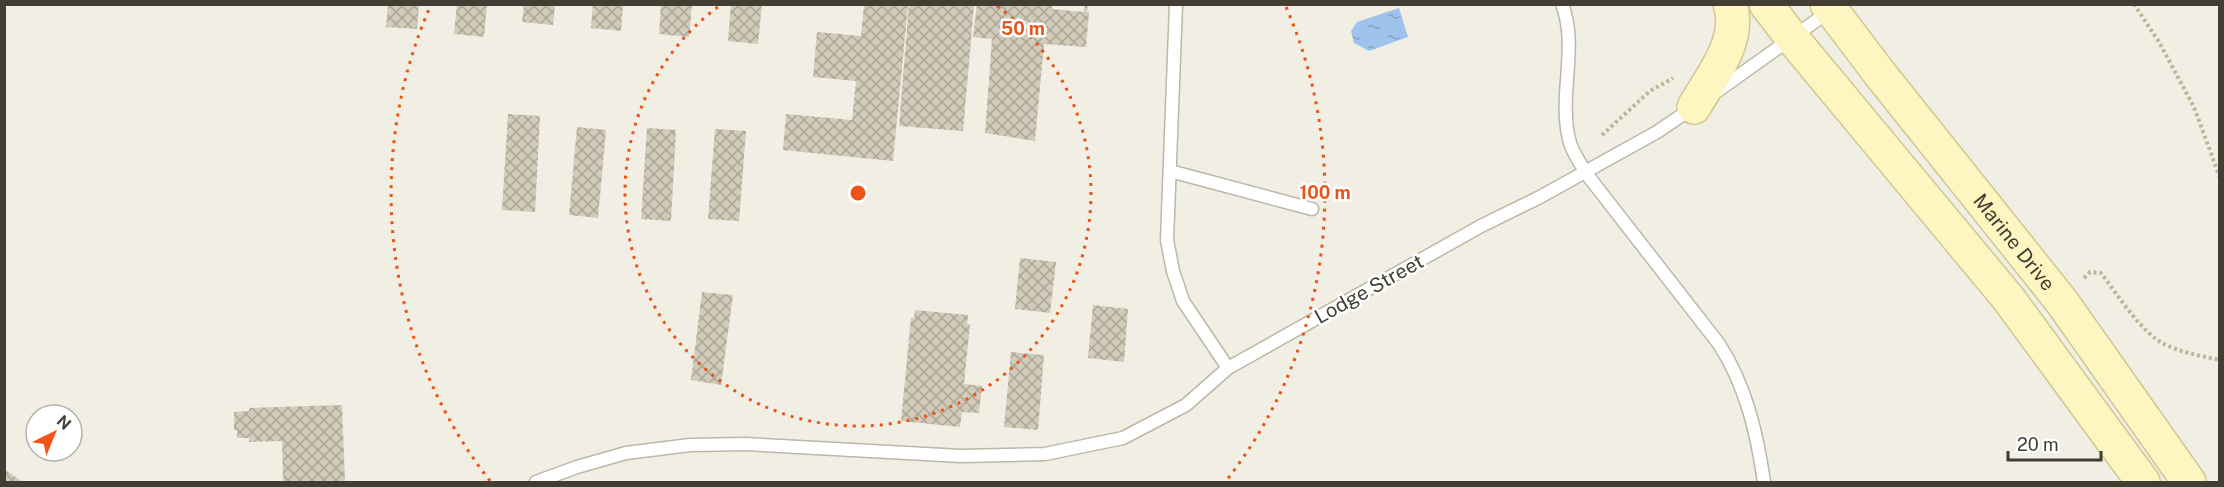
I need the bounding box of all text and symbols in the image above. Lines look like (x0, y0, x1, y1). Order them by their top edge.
text: 50 m (1001, 18, 1045, 39)
text: 100 m (1299, 182, 1351, 203)
centre of rings (848, 183, 868, 203)
street label: Marine Drive (1968, 189, 2060, 295)
street label: Lodge Street (1310, 249, 1428, 329)
north arrow (24, 403, 84, 463)
text: N (53, 411, 75, 434)
scale bar (2008, 424, 2101, 462)
text: 20 m (2017, 434, 2059, 455)

